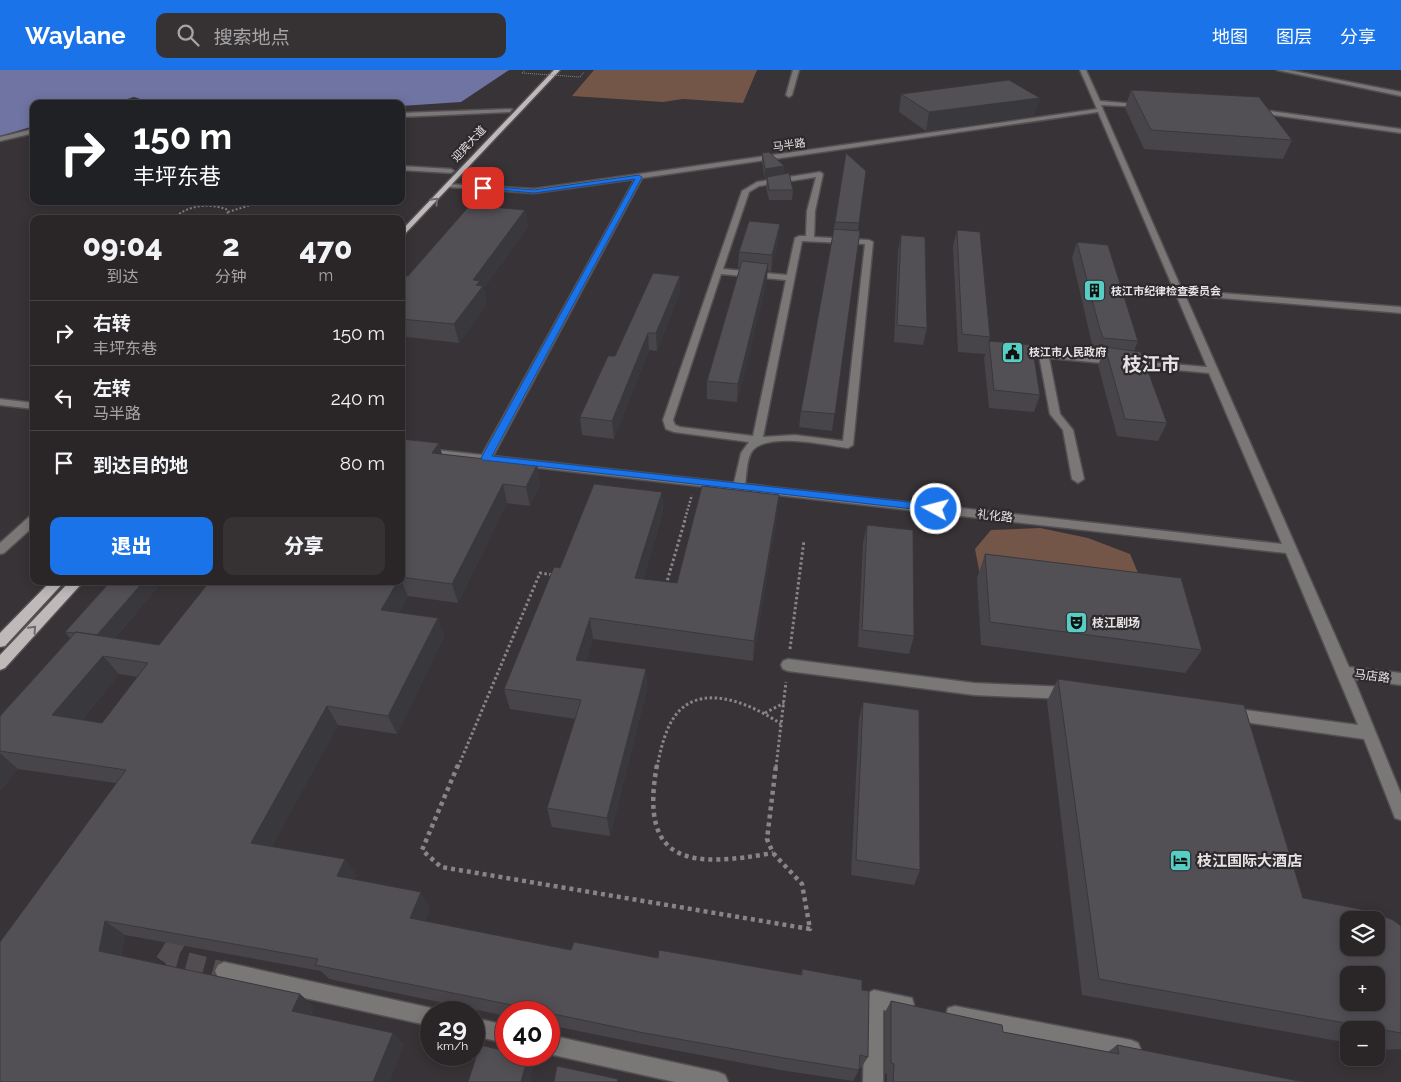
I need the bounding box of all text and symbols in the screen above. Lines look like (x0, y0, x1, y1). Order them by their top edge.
search box (156, 13, 506, 58)
text: Waylane (25, 21, 126, 50)
icon: search (174, 21, 202, 49)
text: 搜索地点 (214, 26, 290, 48)
text: 地图 (1212, 26, 1248, 47)
text: 图层 (1276, 26, 1312, 47)
text: 分享 (1340, 26, 1376, 47)
text: 150 m (133, 116, 232, 157)
icon: right (50, 120, 115, 185)
street label: 迎宾大道 (449, 123, 489, 165)
street label: 马半路 (772, 136, 806, 154)
text: 丰坪东巷 (133, 163, 221, 189)
pin (462, 167, 504, 209)
icon: arrive (469, 174, 497, 202)
one-way arrow (429, 197, 438, 206)
text: 09:04 (82, 228, 163, 263)
text: 2 (222, 228, 240, 263)
text: 470 (299, 231, 353, 266)
text: m (319, 266, 333, 285)
text: 到达 (106, 267, 139, 286)
text: 分钟 (215, 267, 247, 286)
building icon: 枝江市纪律检查委员会 (1083, 279, 1107, 303)
place label: 枝江市纪律检查委员会 (1111, 285, 1221, 298)
text: 右转 (93, 312, 131, 334)
icon: right (50, 319, 78, 347)
text: 150 m (333, 322, 385, 344)
text: 丰坪东巷 (93, 339, 157, 358)
public building icon: 枝江市人民政府 (1001, 340, 1025, 364)
place label: 枝江市人民政府 (1029, 346, 1106, 359)
district label: 枝江市 (1122, 353, 1180, 375)
text: 左转 (93, 377, 131, 399)
icon: left (50, 384, 78, 412)
text: 240 m (331, 387, 385, 409)
text: 马半路 (93, 404, 141, 423)
icon: arrive (50, 449, 78, 477)
text: 80 m (340, 452, 385, 474)
text: 到达目的地 (93, 454, 188, 476)
position arrow (909, 482, 961, 534)
street label: 礼化路 (976, 507, 1014, 525)
button: 退出 (50, 517, 213, 575)
button: 分享 (223, 517, 385, 575)
theatre icon: 枝江剧场 (1064, 611, 1088, 635)
place label: 枝江剧场 (1092, 616, 1140, 630)
one-way arrow (27, 625, 36, 634)
street label: 马店路 (1353, 667, 1391, 685)
hotel icon: 枝江国际大酒店 (1169, 849, 1193, 873)
place label: 枝江国际大酒店 (1197, 852, 1302, 870)
map controls (1340, 911, 1385, 1066)
button: layers (1340, 911, 1385, 956)
button: + (1340, 966, 1385, 1011)
speed limit sign: 40 (495, 1001, 560, 1066)
text: 29 (438, 1012, 467, 1042)
button: − (1340, 1021, 1385, 1066)
text: km/h (437, 1039, 468, 1053)

